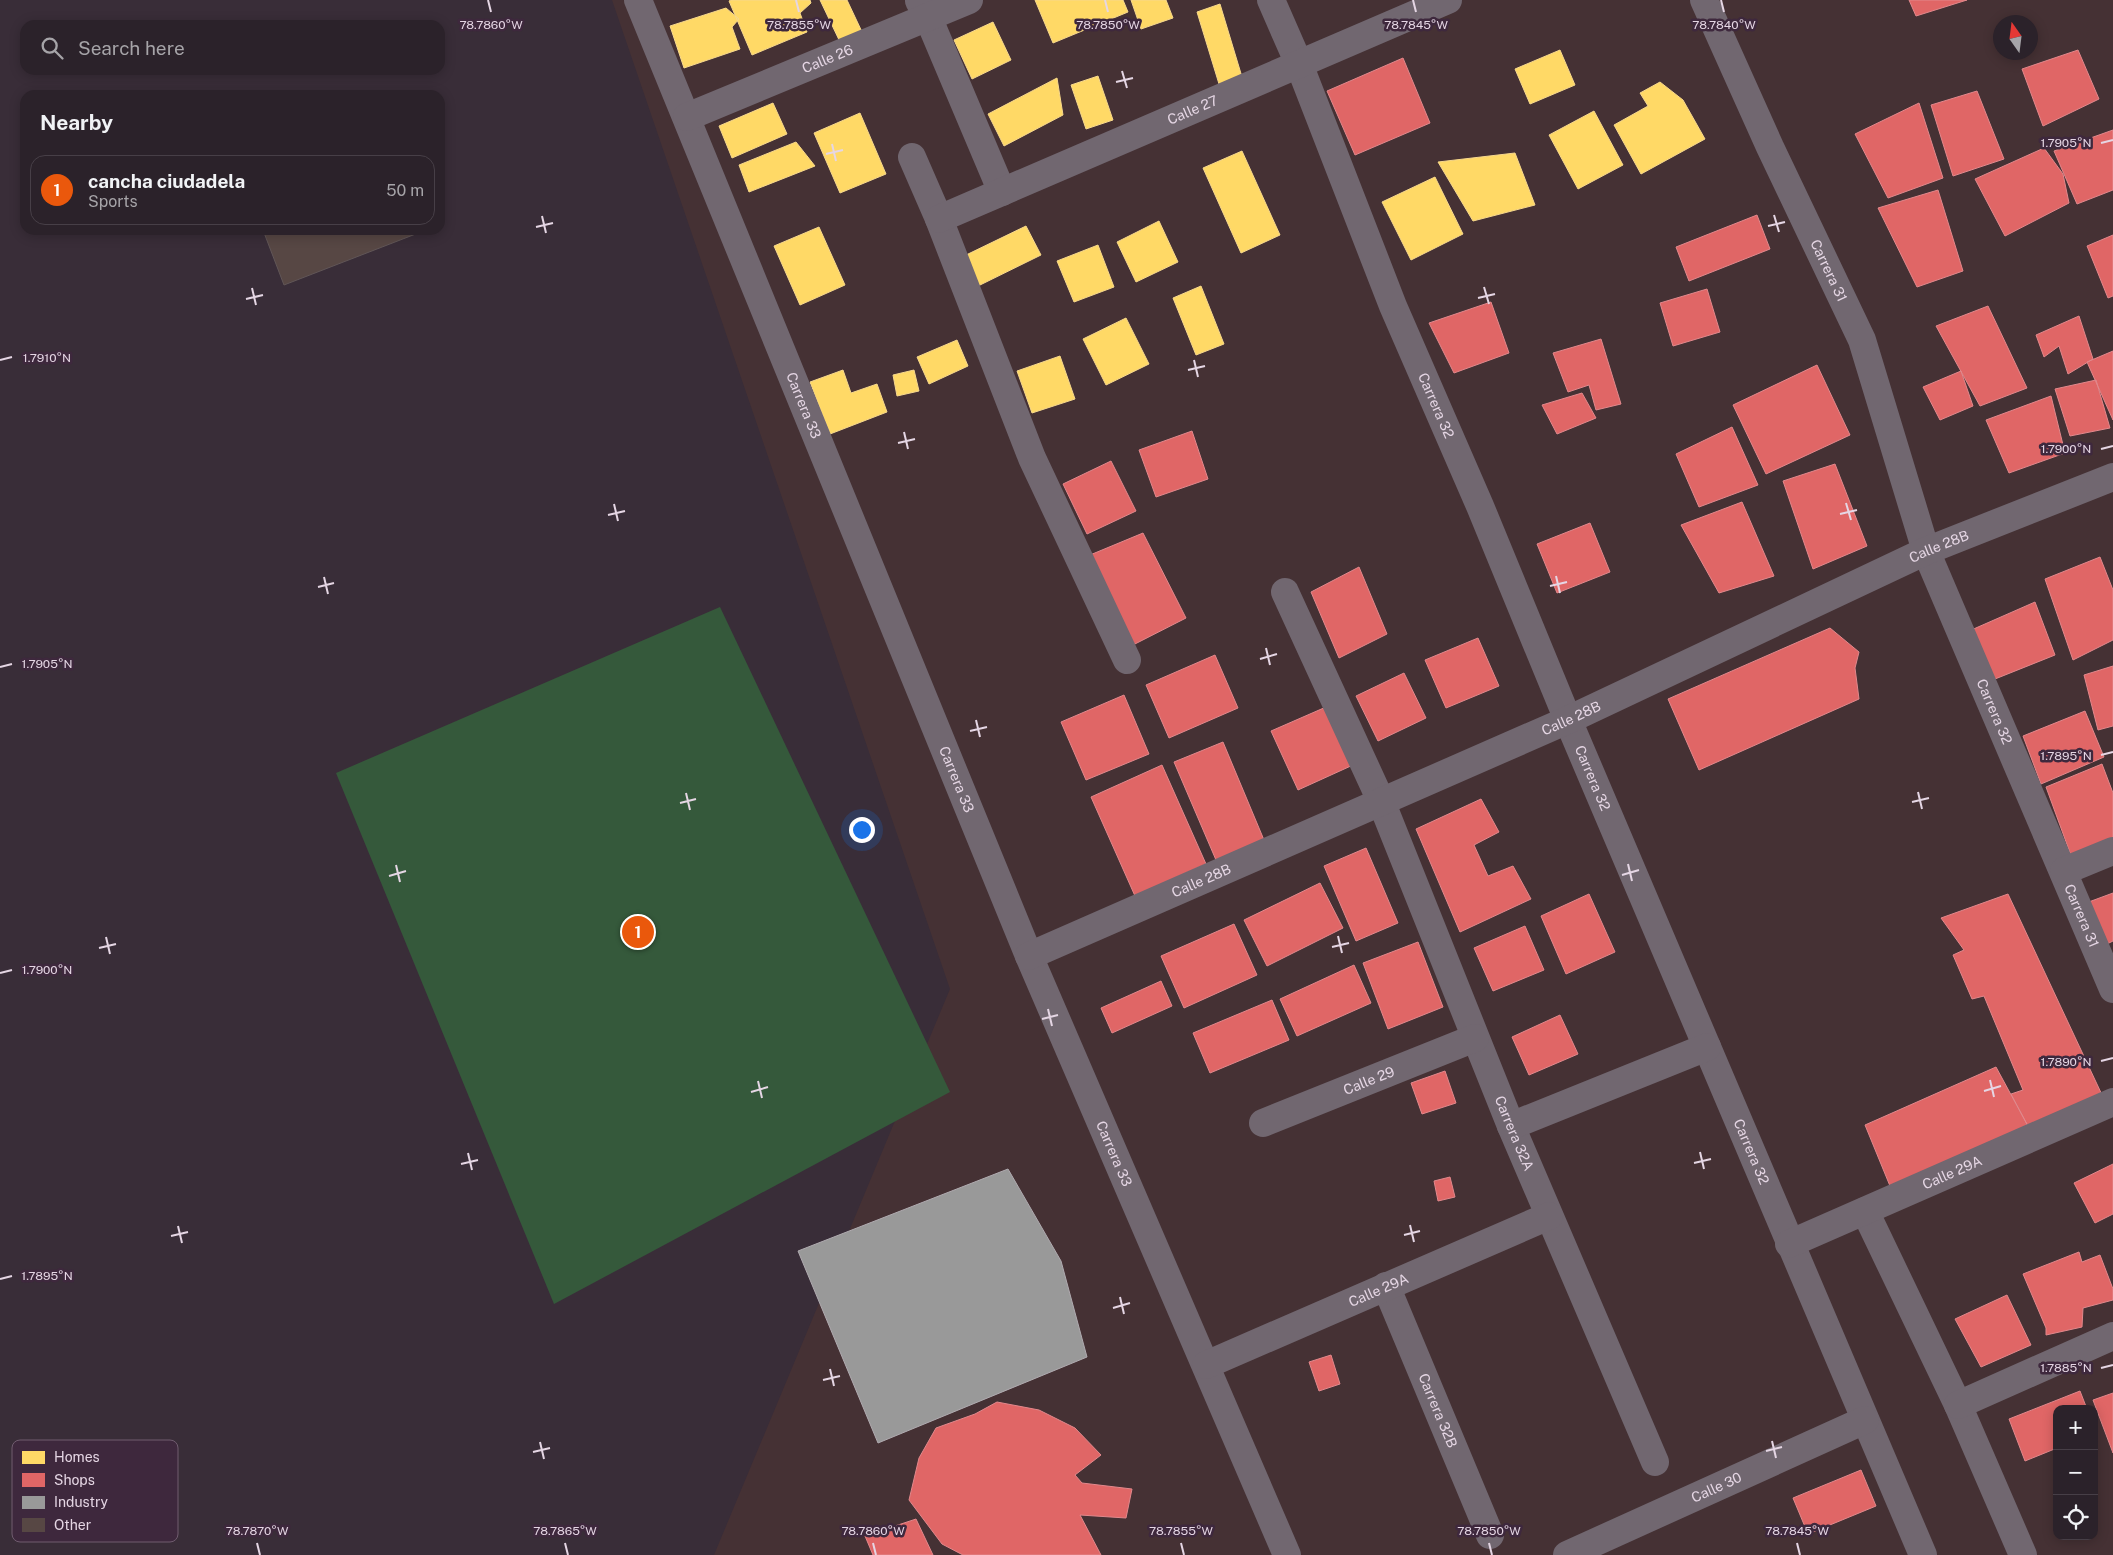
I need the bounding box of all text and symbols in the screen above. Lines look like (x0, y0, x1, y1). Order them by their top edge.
north arrow (1993, 15, 2038, 60)
text: 78.7860°W (459, 18, 523, 32)
text: 78.7855°W (767, 18, 832, 32)
text: 78.7850°W (1076, 18, 1140, 32)
text: 78.7845°W (1384, 18, 1448, 32)
text: 78.7840°W (1692, 18, 1756, 32)
search box (20, 20, 445, 75)
icon: search (38, 34, 66, 62)
text: Search here (78, 37, 185, 59)
street label: Calle 26 (800, 41, 855, 76)
street label: Calle 27 (1165, 92, 1220, 128)
text: Nearby (40, 110, 113, 135)
text: 1.7905°N (2041, 136, 2092, 150)
text: cancha ciudadela (88, 170, 245, 192)
text: 1 (54, 181, 60, 200)
text: 50 m (386, 181, 424, 200)
text: Sports (88, 192, 138, 211)
street label: Carrera 31 (1807, 237, 1851, 304)
text: 1.7910°N (23, 351, 71, 365)
street label: Carrera 33 (783, 370, 825, 441)
street label: Carrera 32 (1415, 370, 1458, 441)
text: 1.7900°N (2041, 442, 2091, 456)
street label: Calle 28B (1906, 527, 1971, 566)
text: 1.7905°N (22, 657, 73, 671)
street label: Carrera 32 (1974, 676, 2016, 747)
street label: Calle 28B (1539, 698, 1603, 739)
street label: Carrera 32 (1572, 743, 1614, 813)
street label: Carrera 33 (936, 744, 977, 815)
text: 1.7895°N (2040, 749, 2092, 763)
your location (849, 817, 875, 843)
street label: Calle 28B (1169, 861, 1233, 901)
street label: Carrera 31 (2061, 882, 2102, 950)
pin: 1 (622, 913, 654, 951)
text: 1.7900°N (22, 963, 72, 977)
text: 1.7890°N (2041, 1055, 2092, 1069)
street label: Calle 29 (1341, 1063, 1397, 1098)
street label: Carrera 32A (1492, 1093, 1537, 1173)
street label: Carrera 32 (1731, 1116, 1773, 1187)
street label: Carrera 33 (1093, 1118, 1135, 1189)
street label: Calle 29A (1920, 1152, 1984, 1193)
text: 1.7895°N (21, 1269, 73, 1283)
street label: Calle 29A (1346, 1270, 1411, 1310)
text: 1.7885°N (2040, 1361, 2092, 1375)
street label: Carrera 32B (1415, 1371, 1461, 1450)
map controls (2053, 1405, 2098, 1540)
button: + (2053, 1405, 2098, 1450)
legend (12, 1440, 178, 1542)
text: Homes (54, 1449, 100, 1465)
button: − (2053, 1450, 2098, 1495)
street label: Calle 30 (1689, 1469, 1744, 1506)
text: Shops (54, 1472, 95, 1488)
text: Industry (54, 1494, 109, 1510)
button: locate (2053, 1495, 2098, 1540)
text: Other (54, 1517, 91, 1533)
text: 78.7870°W (226, 1524, 289, 1538)
text: 78.7865°W (533, 1524, 597, 1538)
text: 78.7860°W (841, 1524, 905, 1538)
text: 78.7855°W (1149, 1524, 1214, 1538)
text: 78.7850°W (1457, 1524, 1521, 1538)
text: 78.7845°W (1765, 1524, 1829, 1538)

